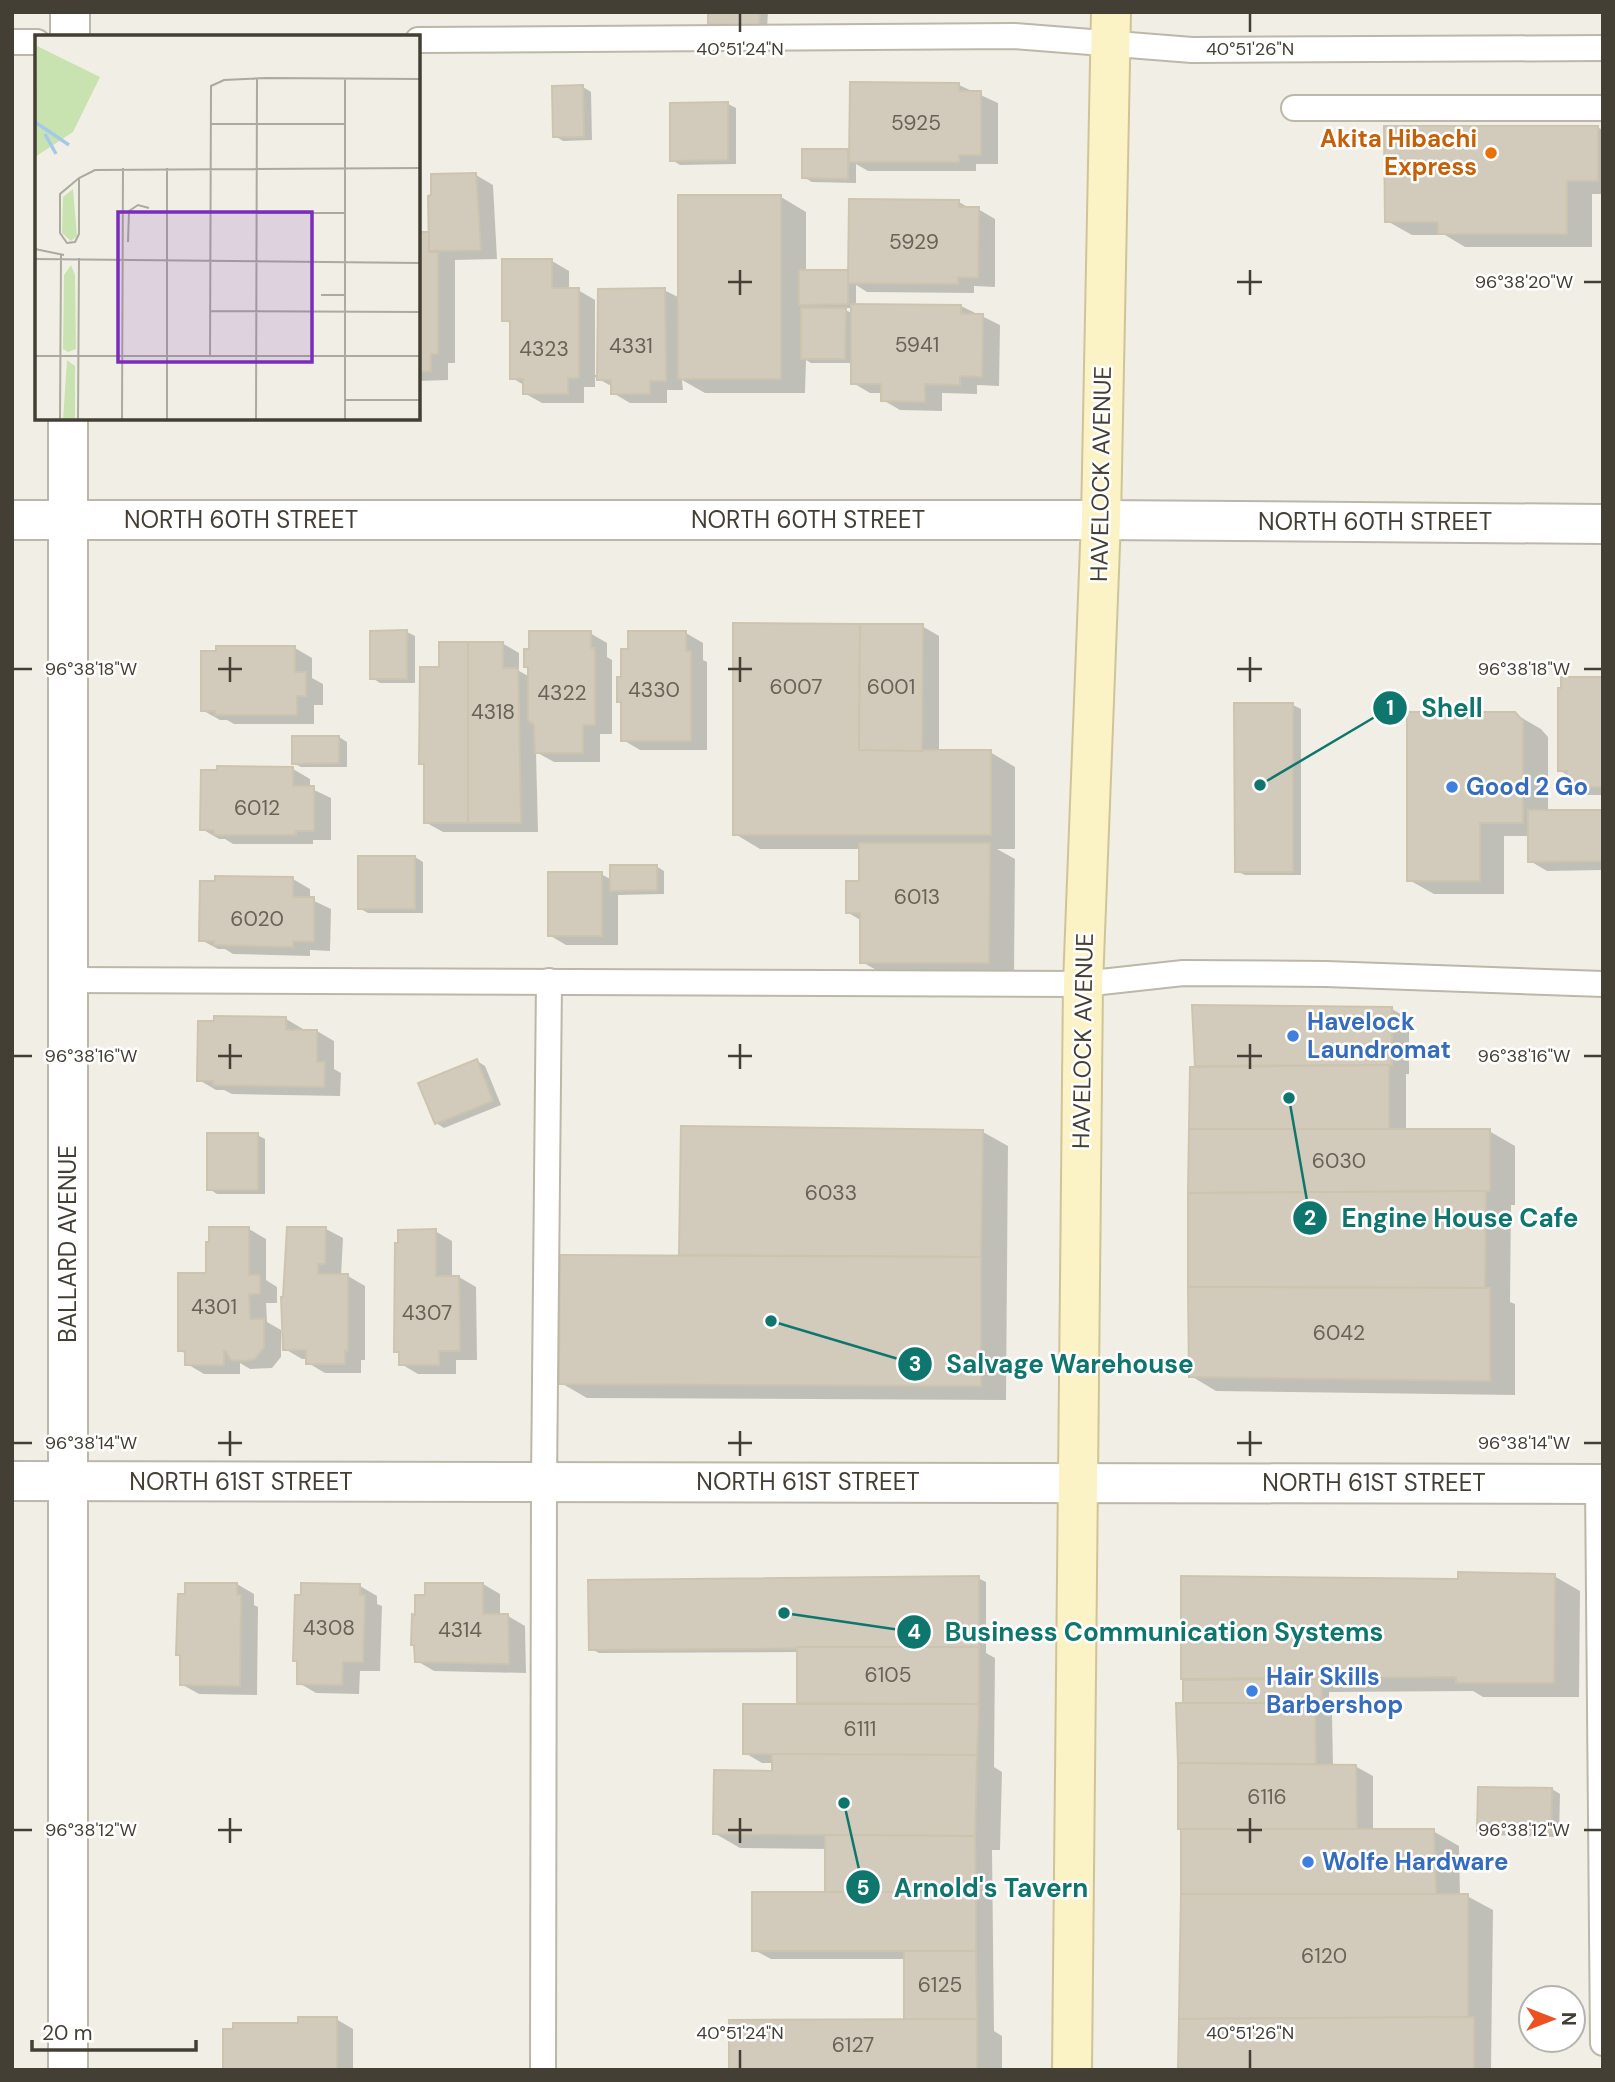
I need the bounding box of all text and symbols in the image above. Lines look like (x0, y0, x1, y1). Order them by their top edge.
inset map (35, 35, 420, 420)
text: 40°51'24"N (696, 37, 784, 61)
text: 40°51'26"N (1206, 37, 1294, 61)
house number: 5925 (891, 109, 941, 137)
place label: Akita Hibachi Express (1320, 123, 1477, 182)
marker: Akita Hibachi Express (1483, 145, 1499, 161)
house number: 5929 (889, 228, 939, 256)
text: 96°38'20"W (1475, 270, 1573, 294)
house number: 5941 (895, 331, 939, 359)
house number: 4331 (609, 332, 653, 360)
house number: 4323 (519, 335, 569, 363)
street label: HAVELOCK AVENUE (1083, 366, 1118, 582)
street label: NORTH 60TH STREET (124, 504, 358, 535)
street label: NORTH 60TH STREET (691, 504, 925, 535)
street label: NORTH 60TH STREET (1258, 506, 1492, 537)
text: 96°38'18"W (45, 657, 137, 681)
text: 96°38'18"W (1478, 657, 1570, 681)
house number: 6007 (770, 673, 822, 701)
house number: 6001 (867, 673, 915, 701)
house number: 4330 (628, 676, 680, 704)
house number: 4322 (537, 679, 587, 707)
callout: Shell (1372, 684, 1497, 731)
text: Shell (1421, 691, 1483, 725)
text: 1 (1386, 694, 1394, 722)
house number: 4318 (471, 698, 515, 726)
place label: Good 2 Go (1466, 771, 1588, 802)
marker: Good 2 Go (1444, 779, 1460, 795)
house number: 6012 (234, 794, 280, 822)
house number: 6013 (894, 883, 940, 911)
house number: 6020 (230, 905, 284, 933)
street label: HAVELOCK AVENUE (1065, 933, 1100, 1149)
place label: Havelock Laundromat (1307, 1006, 1451, 1065)
marker: Havelock Laundromat (1285, 1028, 1301, 1044)
text: 96°38'16"W (45, 1044, 137, 1068)
text: 96°38'16"W (1478, 1044, 1570, 1068)
street label: BALLARD AVENUE (52, 1145, 83, 1343)
house number: 6030 (1312, 1147, 1366, 1175)
house number: 6033 (805, 1179, 857, 1207)
callout: Engine House Cafe (1292, 1194, 1592, 1241)
text: Engine House Cafe (1342, 1201, 1578, 1235)
text: 2 (1304, 1204, 1316, 1232)
house number: 4301 (191, 1293, 237, 1321)
house number: 4307 (402, 1299, 452, 1327)
house number: 6042 (1313, 1319, 1365, 1347)
callout: Salvage Warehouse (897, 1340, 1208, 1387)
text: Salvage Warehouse (946, 1347, 1194, 1381)
text: 3 (909, 1350, 921, 1378)
text: 96°38'14"W (45, 1431, 137, 1455)
text: 96°38'14"W (1478, 1431, 1570, 1455)
street label: NORTH 61ST STREET (129, 1466, 353, 1497)
street label: NORTH 61ST STREET (696, 1466, 920, 1497)
street label: NORTH 61ST STREET (1262, 1467, 1486, 1498)
callout: Business Communication Systems (896, 1608, 1398, 1655)
house number: 4308 (303, 1614, 355, 1642)
text: Business Communication Systems (945, 1615, 1383, 1649)
house number: 4314 (438, 1616, 482, 1644)
text: 4 (907, 1618, 921, 1646)
house number: 6105 (865, 1661, 911, 1689)
place label: Hair Skills Barbershop (1266, 1661, 1403, 1720)
marker: Hair Skills Barbershop (1244, 1683, 1260, 1699)
house number: 6111 (844, 1715, 876, 1743)
house number: 6116 (1247, 1783, 1287, 1811)
text: 96°38'12"W (45, 1818, 137, 1842)
text: 96°38'12"W (1478, 1818, 1570, 1842)
place label: Wolfe Hardware (1322, 1846, 1508, 1877)
marker: Wolfe Hardware (1300, 1854, 1316, 1870)
callout: Arnold's Tavern (845, 1864, 1103, 1911)
text: Arnold's Tavern (894, 1871, 1088, 1905)
text: 5 (856, 1874, 870, 1902)
house number: 6120 (1301, 1942, 1347, 1970)
house number: 6125 (918, 1971, 962, 1999)
north arrow (1517, 1984, 1587, 2054)
scale bar (32, 2008, 196, 2052)
text: N (1556, 2012, 1581, 2026)
text: 20 m (42, 2019, 93, 2047)
text: 40°51'24"N (696, 2021, 784, 2045)
text: 40°51'26"N (1206, 2021, 1294, 2045)
house number: 6127 (832, 2031, 874, 2059)

